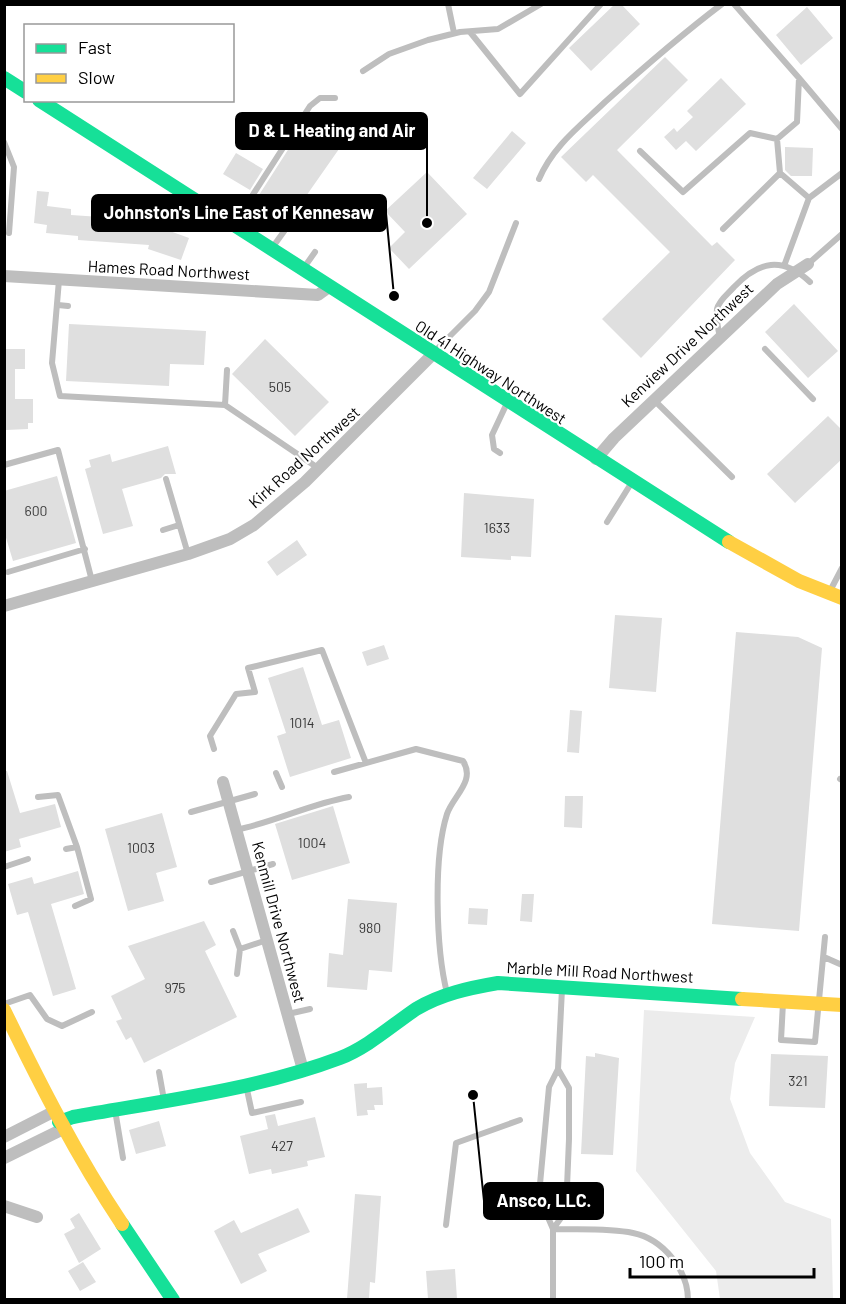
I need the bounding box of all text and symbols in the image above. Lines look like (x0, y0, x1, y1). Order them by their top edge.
legend (24, 24, 234, 102)
text: Fast (78, 36, 112, 58)
text: Slow (78, 66, 115, 88)
callout: D & L Heating and Air (236, 113, 427, 149)
text: D & L Heating and Air (249, 119, 415, 141)
callout: Johnston's Line East of Kennesaw (92, 195, 386, 231)
text: Johnston's Line East of Kennesaw (104, 201, 374, 223)
street label: Hames Road Northwest (87, 256, 251, 283)
street label: Kenview Drive Northwest (617, 279, 756, 411)
street label: Old 41 Highway Northwest (412, 316, 570, 428)
house number: 505 (269, 378, 291, 395)
street label: Kirk Road Northwest (244, 402, 363, 511)
house number: 600 (24, 502, 48, 519)
house number: 1633 (484, 519, 510, 536)
house number: 1014 (289, 714, 315, 731)
house number: 1004 (298, 834, 326, 851)
house number: 1003 (127, 839, 155, 856)
street label: Kenmill Drive Northwest (249, 839, 310, 1005)
house number: 980 (359, 919, 381, 936)
street label: Marble Mill Road Northwest (506, 957, 694, 986)
house number: 975 (164, 979, 186, 996)
house number: 321 (788, 1072, 808, 1089)
house number: 427 (271, 1137, 293, 1154)
callout: Ansco, LLC. (484, 1183, 603, 1219)
text: Ansco, LLC. (497, 1189, 591, 1211)
scale bar (630, 1241, 814, 1279)
text: 100 m (639, 1250, 684, 1272)

